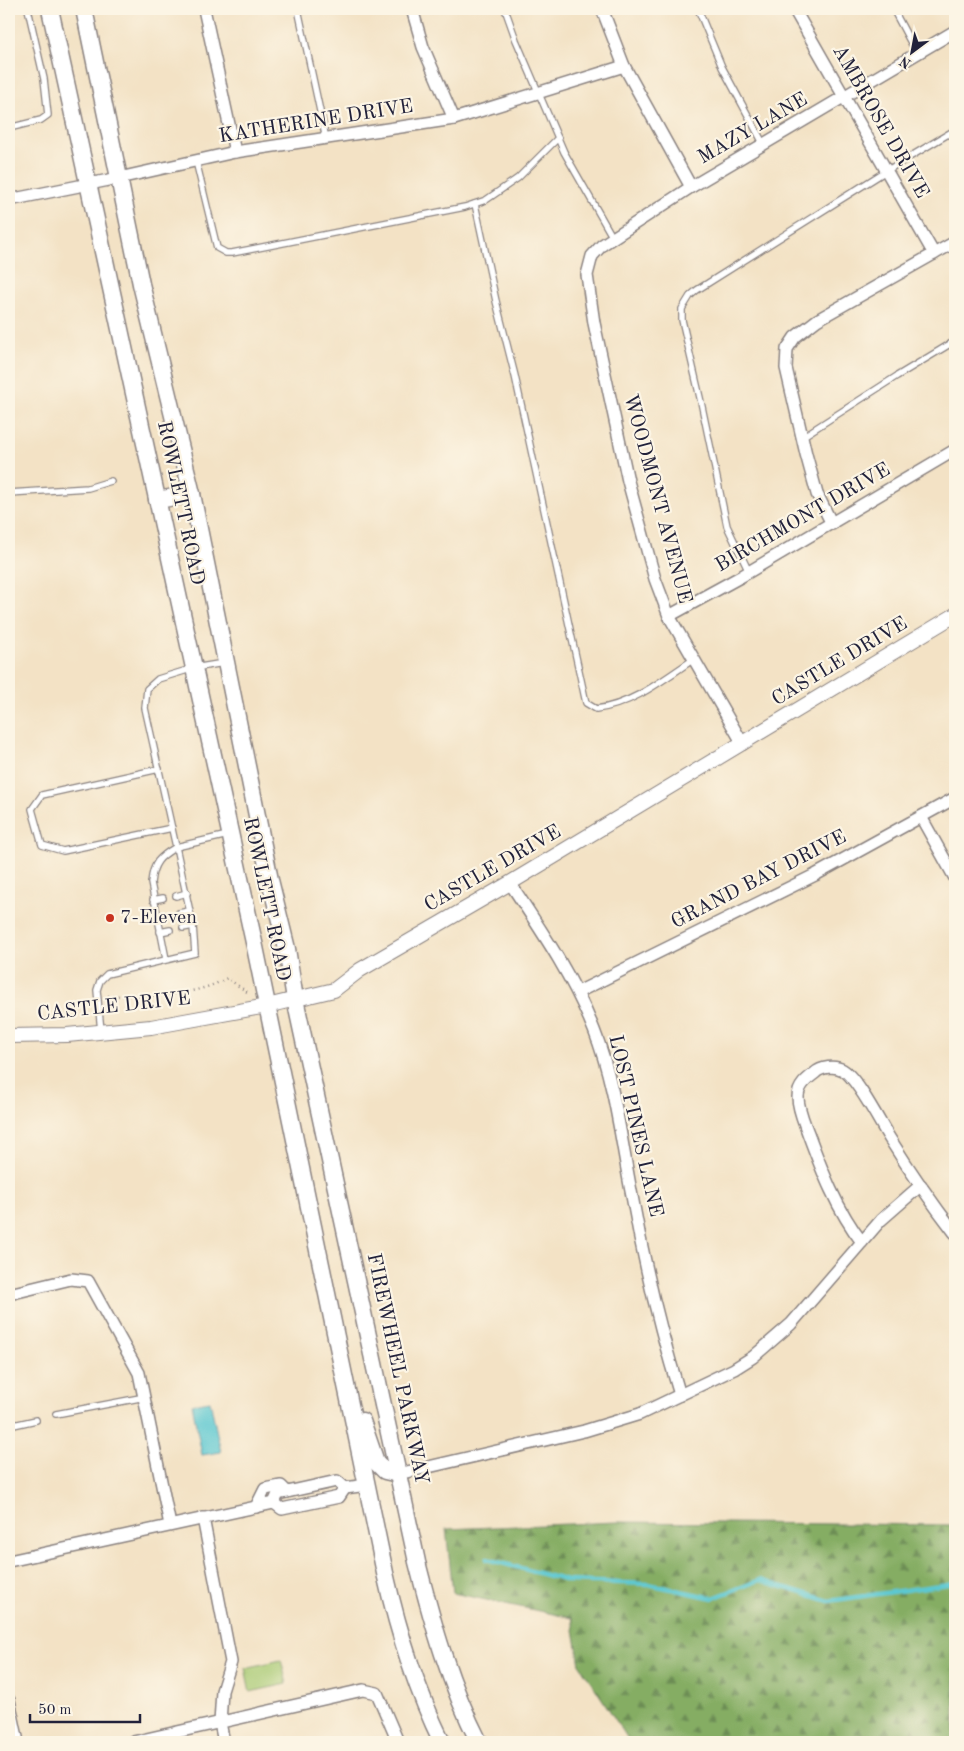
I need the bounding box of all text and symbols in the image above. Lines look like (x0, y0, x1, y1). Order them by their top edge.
north arrow (886, 28, 936, 78)
street label: AMBROSE DRIVE (828, 42, 932, 202)
text: N (897, 53, 914, 71)
street label: MAZY LANE (695, 90, 811, 168)
street label: KATHERINE DRIVE (217, 97, 415, 147)
street label: WOODMONT AVENUE (619, 392, 695, 606)
street label: ROWLETT ROAD (153, 419, 207, 587)
street label: BIRCHMONT DRIVE (712, 460, 894, 576)
street label: CASTLE DRIVE (769, 614, 911, 710)
street label: ROWLETT ROAD (239, 815, 293, 983)
street label: CASTLE DRIVE (421, 822, 565, 916)
street label: GRAND BAY DRIVE (668, 827, 850, 933)
place label: 7-Eleven (120, 908, 197, 928)
marker: 7-Eleven (104, 912, 116, 924)
street label: CASTLE DRIVE (36, 989, 192, 1025)
street label: LOST PINES LANE (604, 1033, 666, 1219)
street label: FIREWHEEL PARKWAY (363, 1251, 431, 1487)
scale bar (30, 1691, 140, 1723)
text: 50 m (38, 1703, 72, 1718)

